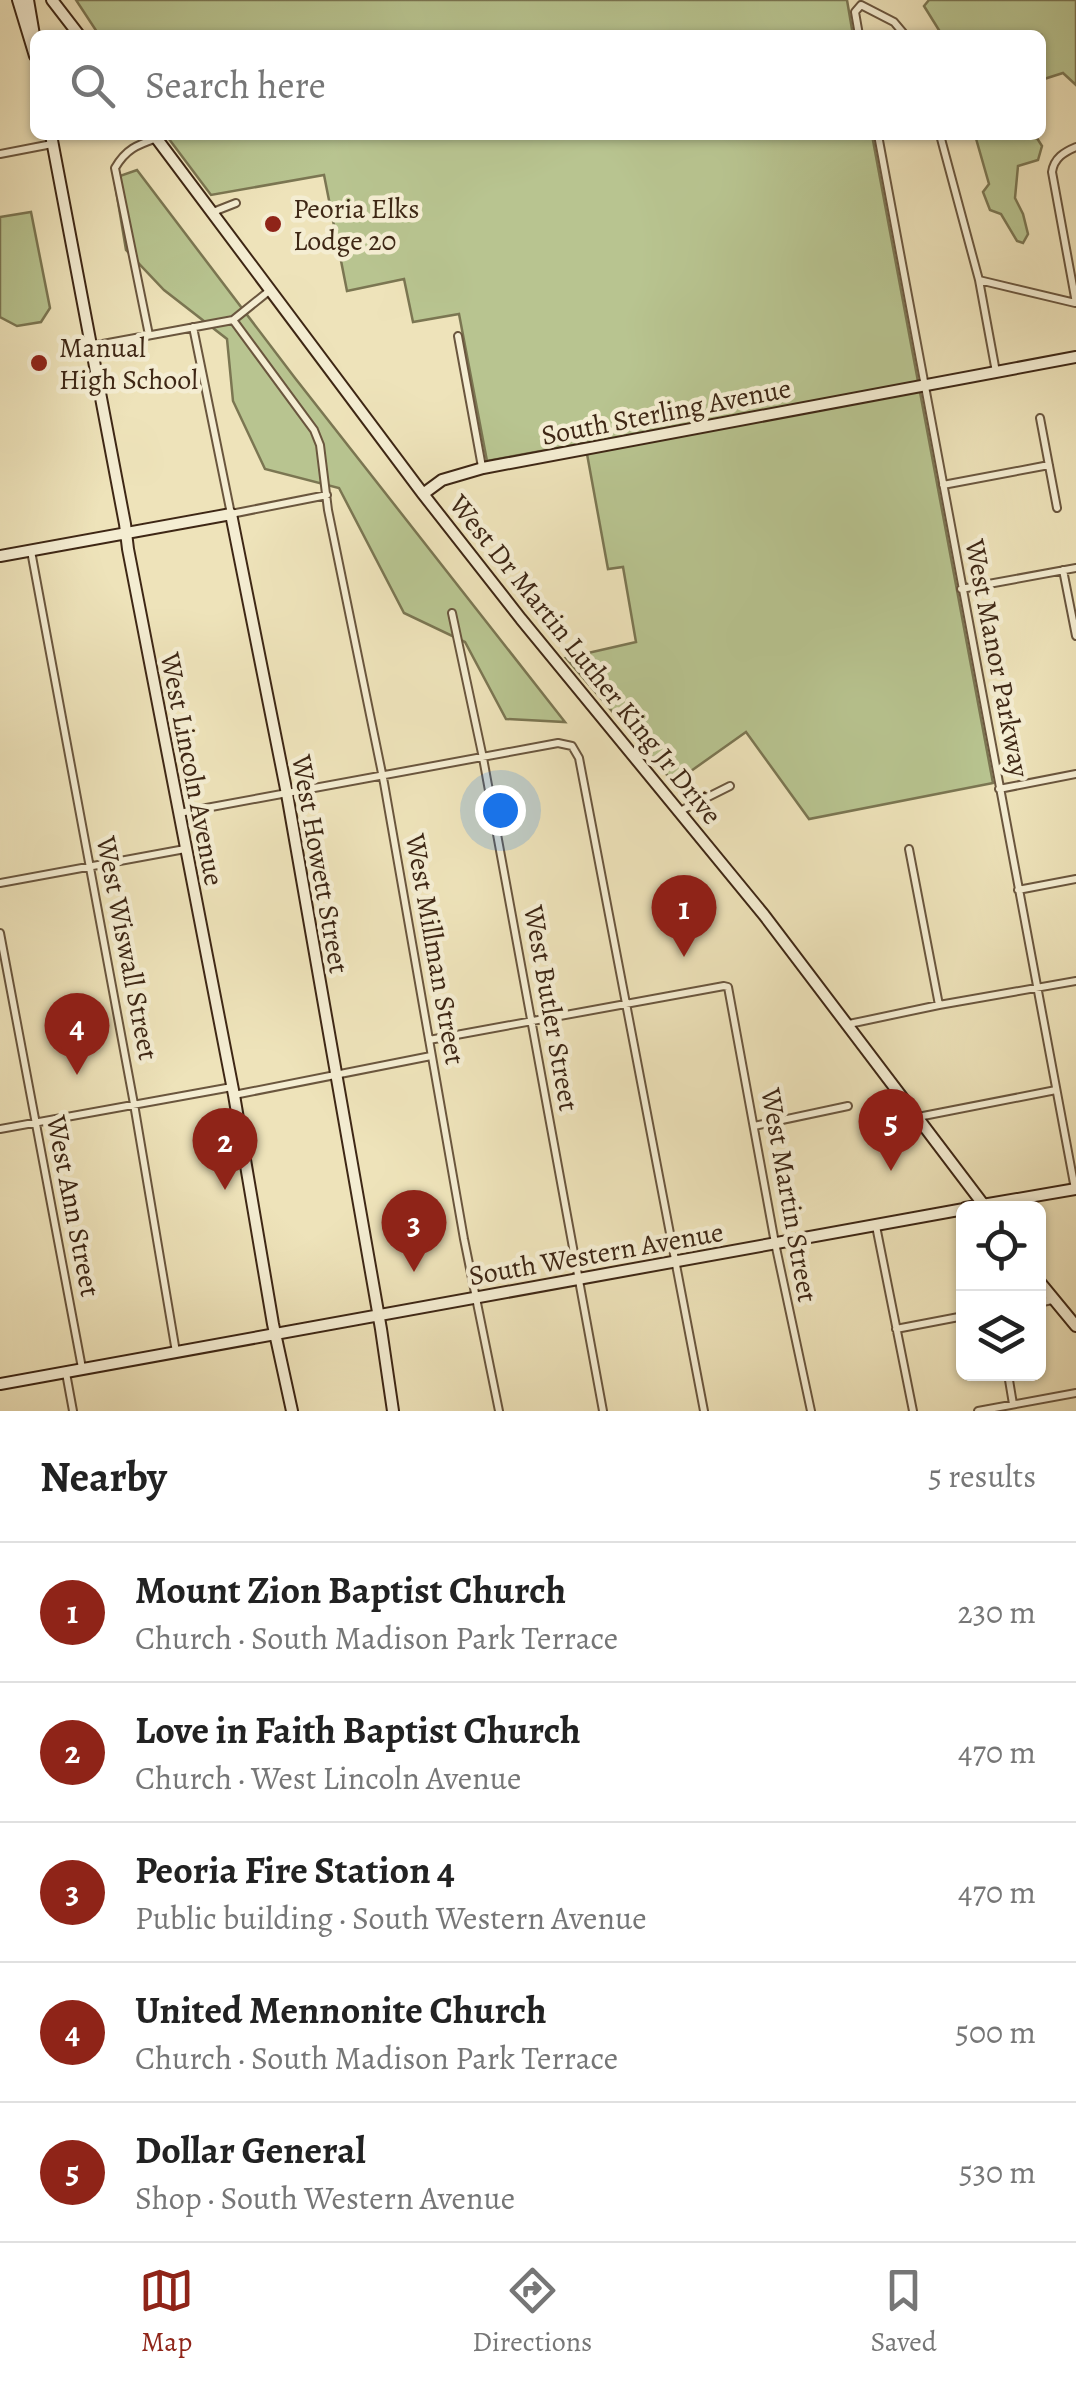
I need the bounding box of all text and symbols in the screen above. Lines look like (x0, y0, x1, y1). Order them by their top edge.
search box (30, 30, 1046, 140)
icon: search (65, 58, 120, 113)
text: Search here (145, 59, 326, 111)
place label: Peoria Elks Lodge 20 (293, 190, 419, 260)
marker: Peoria Elks Lodge 20 (262, 213, 284, 235)
place label: Manual High School (59, 329, 198, 399)
marker: Manual High School (28, 352, 50, 374)
street label: South Sterling Avenue (538, 369, 794, 455)
street label: West Dr Martin Luther King Jr Drive (439, 486, 730, 833)
street label: West Manor Parkway (955, 535, 1039, 781)
street label: West Lincoln Avenue (151, 648, 233, 889)
street label: West Howett Street (282, 751, 358, 976)
your location (475, 785, 526, 836)
street label: West Millman Street (396, 830, 474, 1068)
street label: West Wiswall Street (87, 832, 167, 1063)
pin: 1 (652, 874, 716, 957)
street label: West Butler Street (514, 901, 588, 1114)
pin: 4 (44, 992, 110, 1075)
street label: West Martin Street (751, 1084, 827, 1305)
pin: 5 (858, 1088, 924, 1171)
pin: 2 (192, 1108, 258, 1190)
street label: West Ann Street (37, 1112, 109, 1300)
pin: 3 (382, 1190, 446, 1272)
map controls (956, 1201, 1046, 1381)
button: locate (956, 1201, 1046, 1291)
street label: South Western Avenue (466, 1213, 726, 1295)
button: layers (956, 1291, 1046, 1381)
text: Nearby (40, 1448, 167, 1505)
text: 5 results (928, 1454, 1036, 1498)
text: Mount Zion Baptist Church (135, 1564, 566, 1616)
text: 1 (67, 1590, 78, 1634)
text: 230 m (957, 1590, 1036, 1634)
text: Church · South Madison Park Terrace (135, 1616, 618, 1660)
text: Love in Faith Baptist Church (135, 1704, 581, 1756)
text: 2 (65, 1730, 80, 1774)
text: 470 m (958, 1730, 1036, 1774)
text: Church · West Lincoln Avenue (135, 1756, 521, 1800)
text: Peoria Fire Station 4 (135, 1844, 455, 1896)
text: 3 (66, 1870, 79, 1914)
text: 470 m (958, 1870, 1036, 1914)
text: Public building · South Western Avenue (135, 1896, 647, 1940)
text: United Mennonite Church (135, 1984, 547, 2036)
text: 4 (65, 2010, 80, 2054)
text: 500 m (955, 2010, 1036, 2054)
text: Church · South Madison Park Terrace (135, 2036, 618, 2080)
text: Dollar General (135, 2124, 366, 2176)
text: 5 (66, 2150, 79, 2194)
text: 530 m (959, 2150, 1036, 2194)
text: Shop · South Western Avenue (135, 2176, 515, 2220)
tab: Map (139, 2263, 194, 2361)
tab: Directions (472, 2263, 592, 2361)
tab: Saved (871, 2263, 937, 2361)

